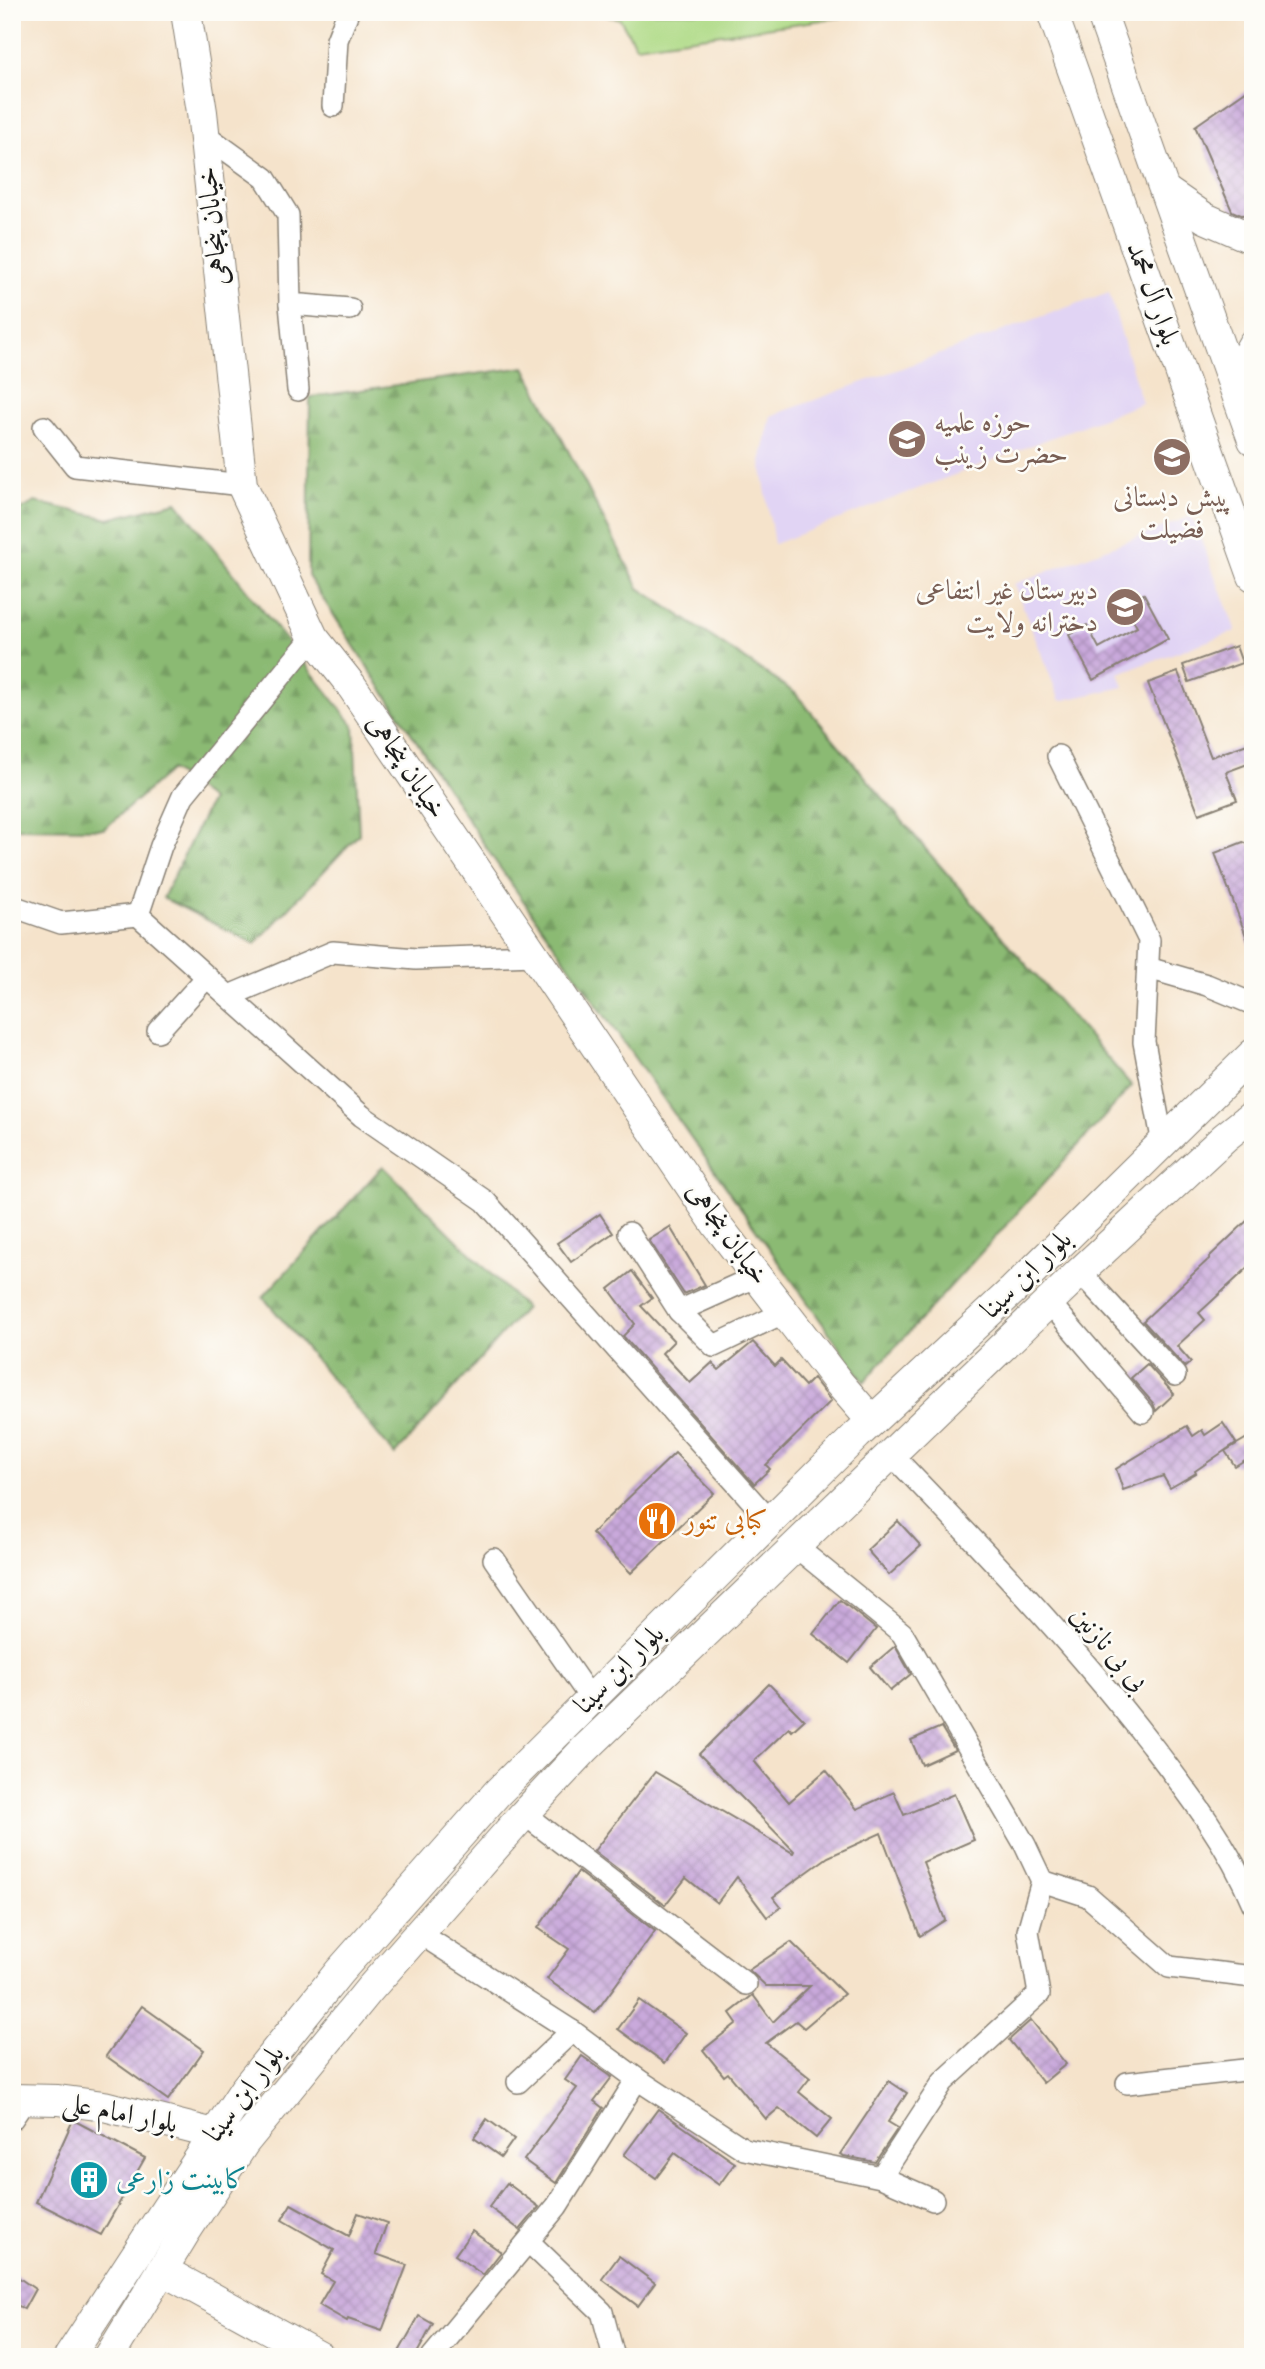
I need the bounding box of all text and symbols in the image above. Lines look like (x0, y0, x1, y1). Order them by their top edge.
street label: خیابان پنجاهی (190, 165, 238, 287)
street label: بلوار آل محمد (1117, 237, 1188, 350)
place label: حوزه علمیه حضرت زینب (934, 406, 1068, 473)
school or university icon: حوزه علمیه حضرت زینب (886, 418, 928, 460)
school or university icon: پیش دبستانی فضیلت (1151, 436, 1193, 478)
place label: پیش دبستانی فضیلت (1113, 481, 1231, 548)
place label: دبیرستان غیر انتفاعی دخترانه ولایت (916, 574, 1098, 641)
school or university icon: دبیرستان غیر انتفاعی دخترانه ولایت (1104, 586, 1146, 628)
street label: خیابان پنجاهی (358, 708, 454, 826)
street label: خیابان پنجاهی (678, 1175, 776, 1293)
street label: بلوار ابن سینا (974, 1223, 1080, 1327)
restaurant icon: کبابی تنور (636, 1500, 678, 1542)
place label: کبابی تنور (681, 1504, 767, 1539)
street label: بی بی نازنین (1062, 1599, 1156, 1699)
street label: بلوار ابن سینا (567, 1617, 673, 1723)
street label: بلوار ابن سینا (197, 2038, 293, 2150)
street label: بلوار امام علی (59, 2086, 180, 2147)
building icon: کابینت زارعی (68, 2159, 110, 2201)
place label: کابینت زارعی (116, 2163, 247, 2198)

